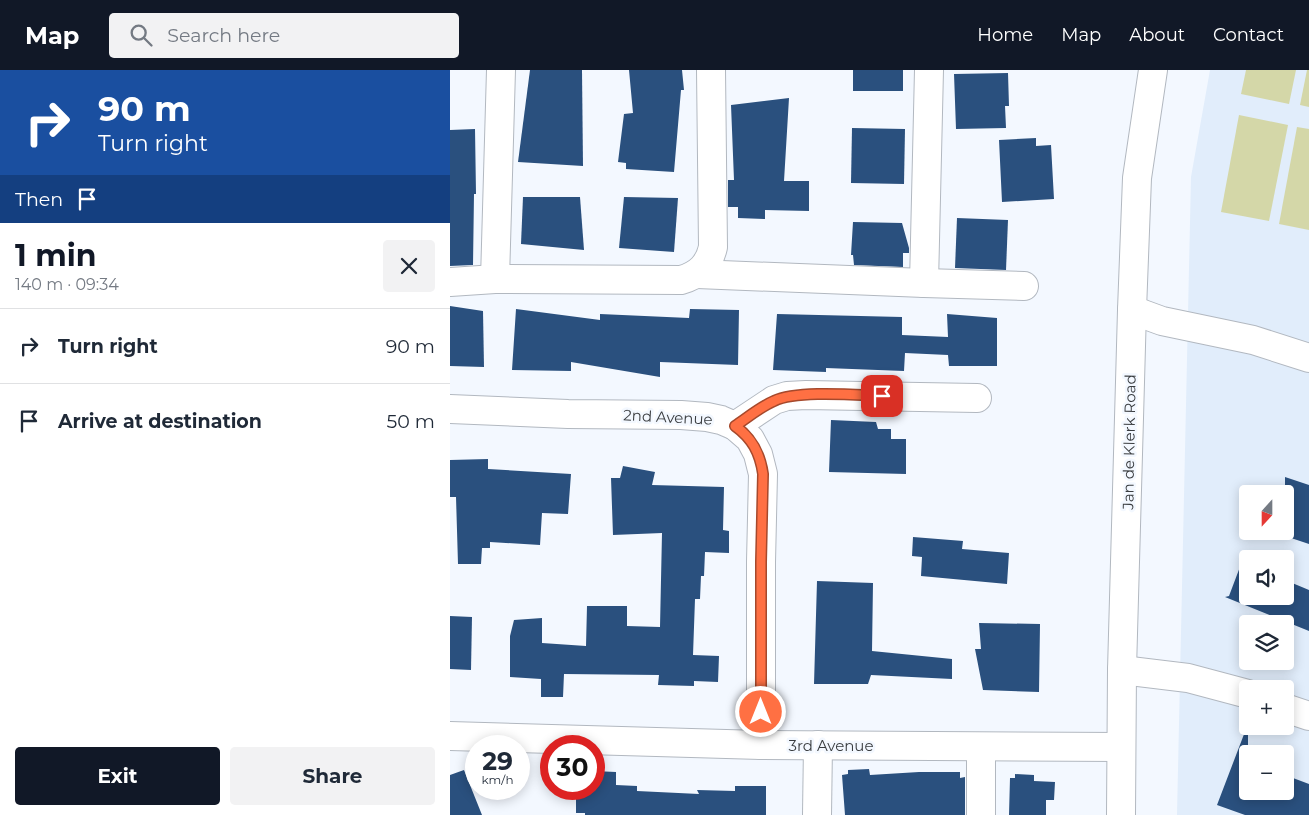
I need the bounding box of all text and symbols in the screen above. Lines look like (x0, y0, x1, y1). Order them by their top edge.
search box (109, 13, 459, 58)
text: Map (25, 21, 79, 50)
icon: search (127, 21, 155, 49)
text: Search here (167, 24, 280, 47)
text: Home (977, 24, 1033, 46)
text: Map (1061, 24, 1101, 46)
text: About (1129, 24, 1185, 46)
text: Contact (1213, 24, 1284, 46)
text: 90 m (98, 87, 191, 130)
icon: right (15, 90, 80, 155)
text: Turn right (98, 130, 208, 157)
icon: arrive (73, 185, 101, 213)
text: Then (15, 188, 63, 211)
text: 1 min (15, 237, 96, 274)
button: close (383, 240, 435, 292)
text: 140 m · 09:34 (15, 275, 119, 294)
icon: right (15, 332, 43, 360)
text: Turn right (58, 335, 158, 358)
text: 90 m (386, 335, 435, 358)
street label: Jan de Klerk Road (1118, 374, 1140, 511)
pin (861, 375, 903, 417)
icon: arrive (868, 382, 896, 410)
street label: 2nd Avenue (623, 405, 713, 429)
icon: arrive (15, 407, 43, 435)
text: Arrive at destination (58, 410, 262, 433)
text: 50 m (387, 410, 435, 433)
north arrow (1239, 485, 1294, 540)
map controls (1239, 485, 1294, 800)
button: sound (1239, 550, 1294, 605)
button: layers (1239, 615, 1294, 670)
button: + (1239, 680, 1294, 735)
position arrow (734, 685, 786, 737)
speed limit sign: 30 (540, 735, 605, 800)
street label: 3rd Avenue (789, 736, 874, 755)
button: − (1239, 745, 1294, 800)
text: 29 (482, 746, 513, 776)
button: Exit (15, 747, 220, 805)
button: Share (230, 747, 435, 805)
text: km/h (481, 772, 514, 787)

